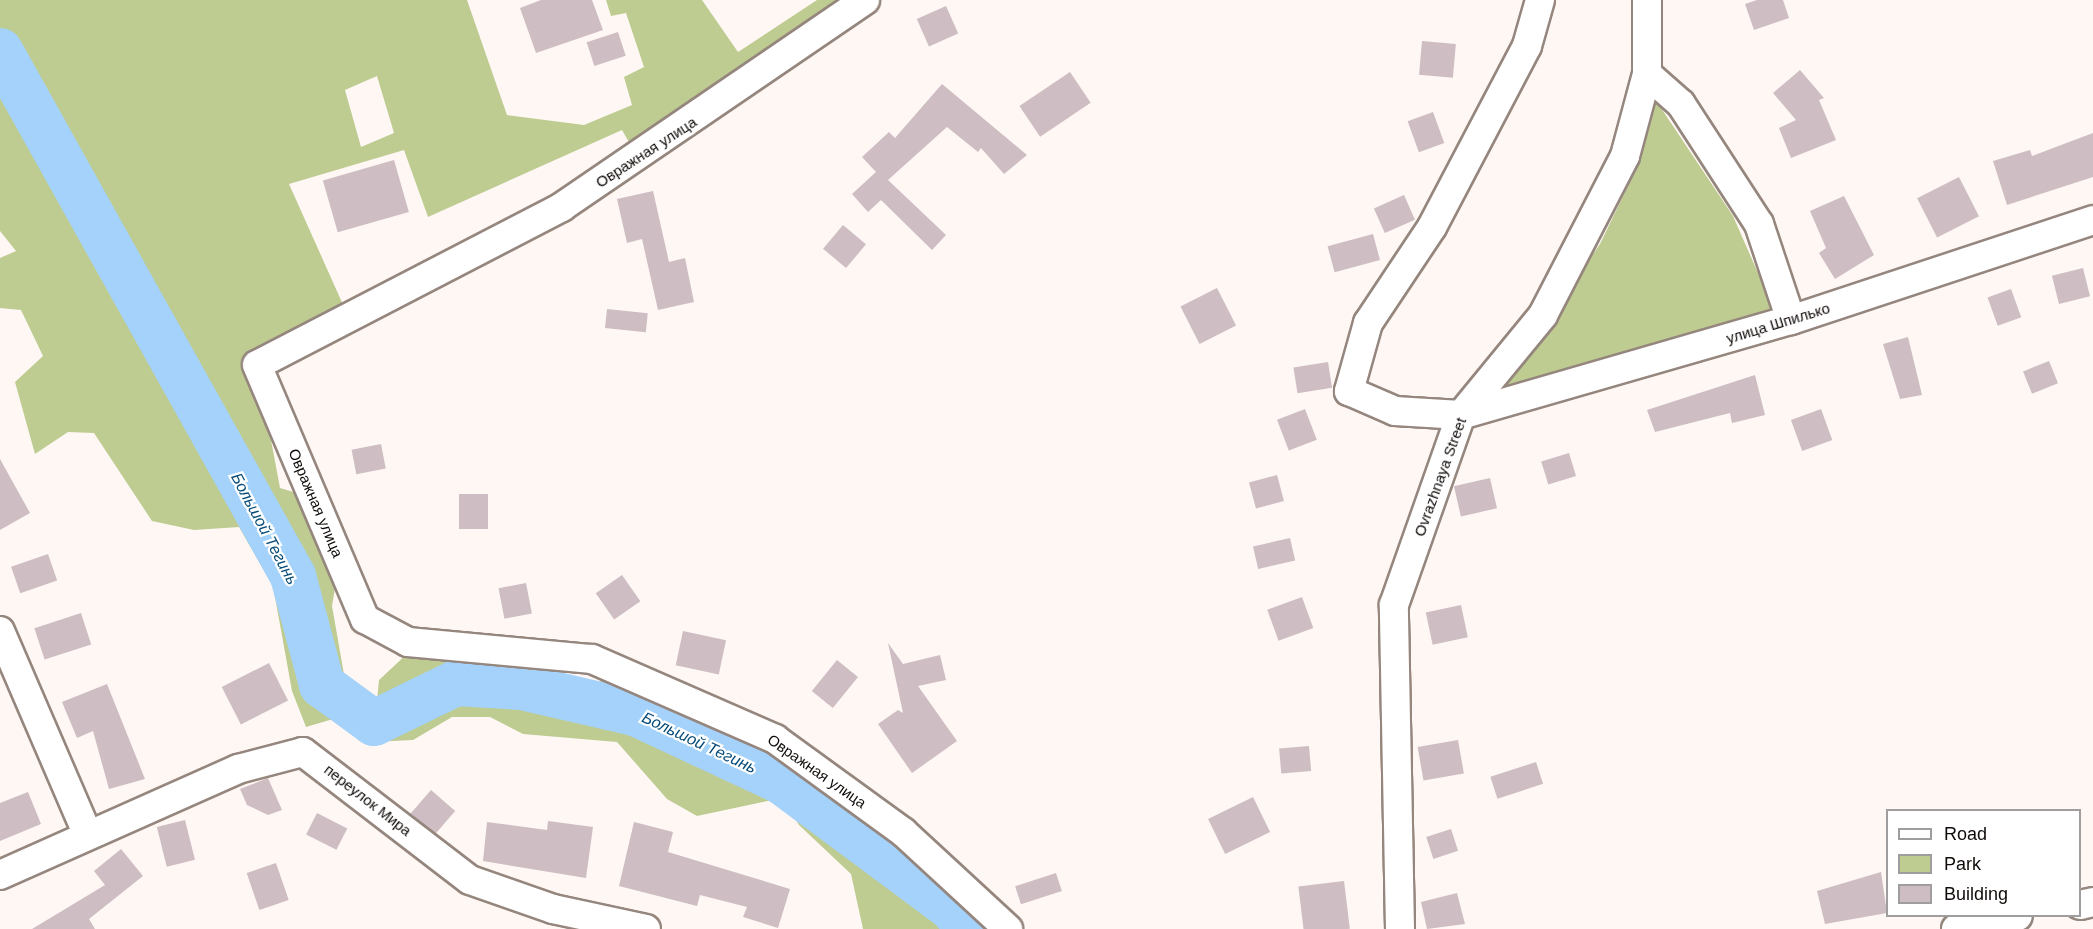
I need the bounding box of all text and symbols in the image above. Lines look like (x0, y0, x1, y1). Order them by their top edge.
street label: Овражная улица (592, 113, 700, 191)
street label: улица Шпилько (1724, 299, 1832, 347)
street label: Ovrazhnaya Street (1410, 415, 1470, 539)
street label: Овражная улица (285, 446, 347, 560)
water label: Большой Тегинь (226, 470, 302, 588)
water label: Большой Тегинь (639, 708, 759, 778)
street label: Овражная улица (764, 730, 870, 812)
street label: переулок Мира (321, 760, 415, 840)
legend (1886, 809, 2081, 917)
text: Road (1944, 824, 1987, 844)
text: Park (1944, 854, 1981, 874)
text: Building (1944, 884, 2008, 904)

